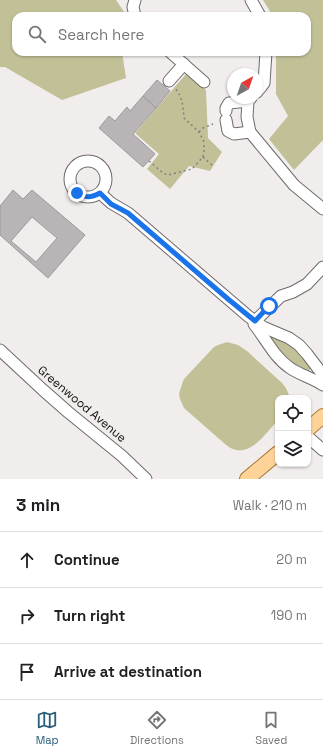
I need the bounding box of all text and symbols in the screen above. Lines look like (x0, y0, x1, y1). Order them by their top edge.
search box (12, 12, 311, 56)
icon: search (26, 23, 48, 45)
text: Search here (58, 25, 144, 44)
north arrow (227, 68, 263, 104)
route end (68, 184, 86, 202)
route start (260, 297, 278, 315)
street label: Greenwood Avenue (34, 362, 130, 446)
map controls (275, 395, 311, 467)
button: locate (275, 395, 311, 431)
button: layers (275, 431, 311, 467)
text: 3 min (16, 494, 60, 516)
text: Walk · 210 m (233, 497, 307, 514)
icon: ahead (16, 549, 38, 571)
text: Continue (54, 550, 120, 569)
text: 20 m (276, 551, 307, 568)
icon: right (16, 605, 38, 627)
text: Turn right (54, 606, 125, 625)
text: 190 m (271, 607, 307, 624)
icon: arrive (16, 661, 38, 683)
text: Arrive at destination (54, 662, 202, 681)
tab: Map (36, 709, 59, 747)
tab: Directions (130, 709, 184, 747)
tab: Saved (255, 709, 287, 747)

